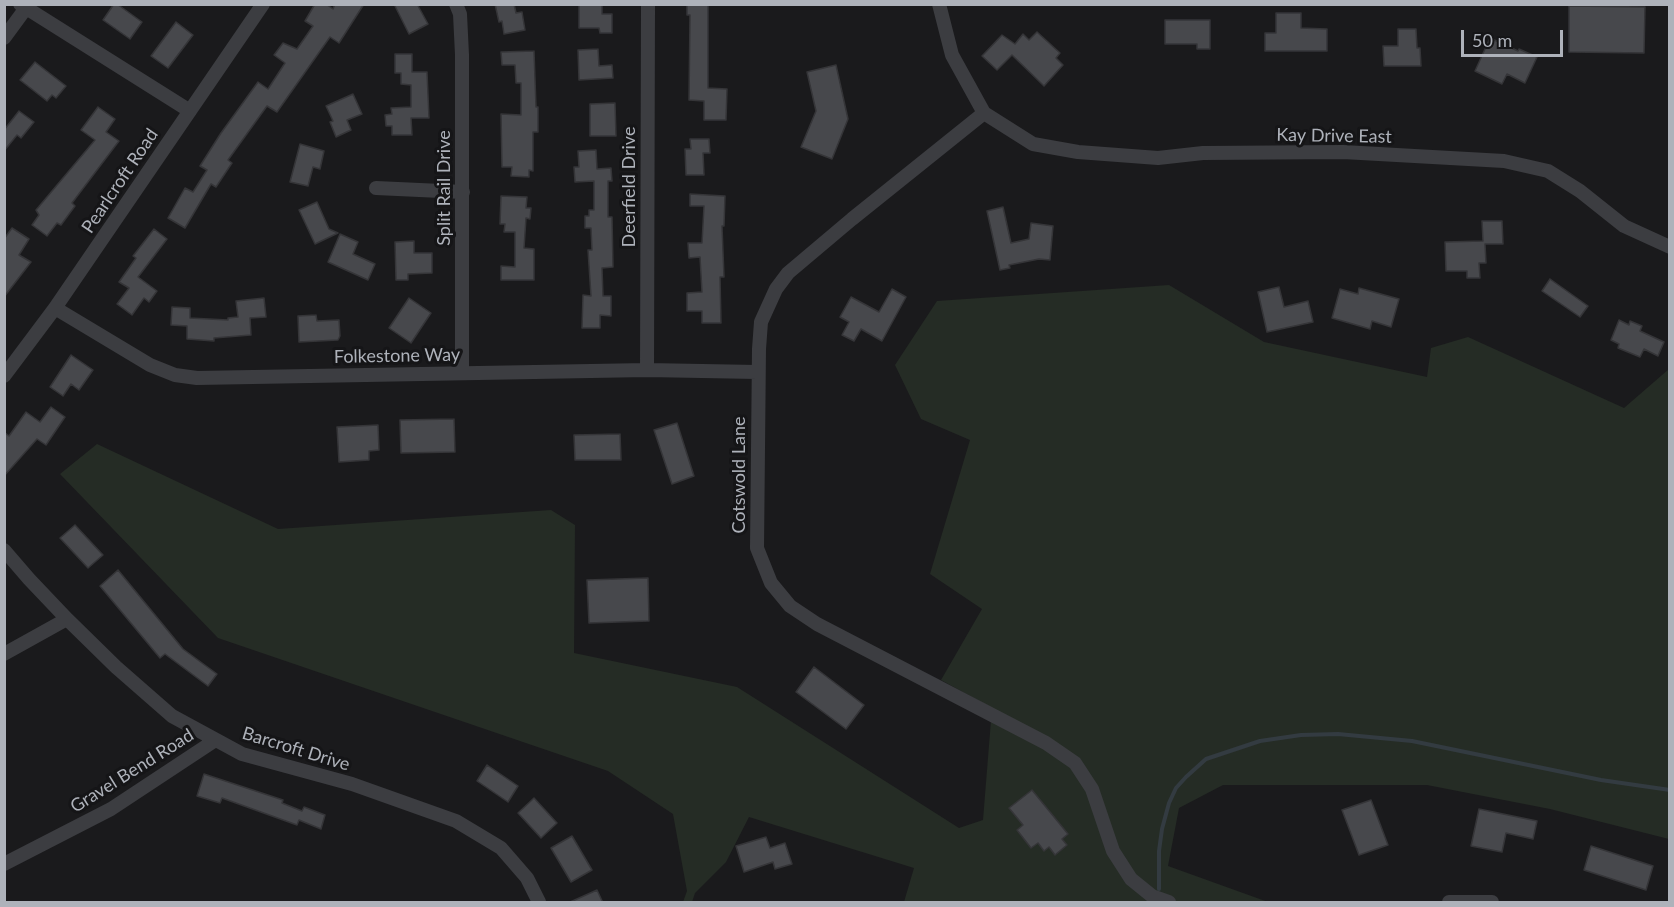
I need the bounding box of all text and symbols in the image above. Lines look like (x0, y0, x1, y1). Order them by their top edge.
scale bar (1464, 18, 1566, 56)
text: 50 m (1472, 29, 1512, 51)
street label: Kay Drive East (1276, 124, 1392, 148)
street label: Pearlcroft Road (77, 125, 163, 237)
street label: Deerfield Drive (618, 127, 640, 247)
street label: Split Rail Drive (433, 130, 455, 246)
street label: Folkestone Way (334, 344, 460, 368)
street label: Cotswold Lane (728, 416, 750, 534)
street label: Barcroft Drive (240, 722, 352, 776)
street label: Gravel Bend Road (66, 724, 198, 818)

